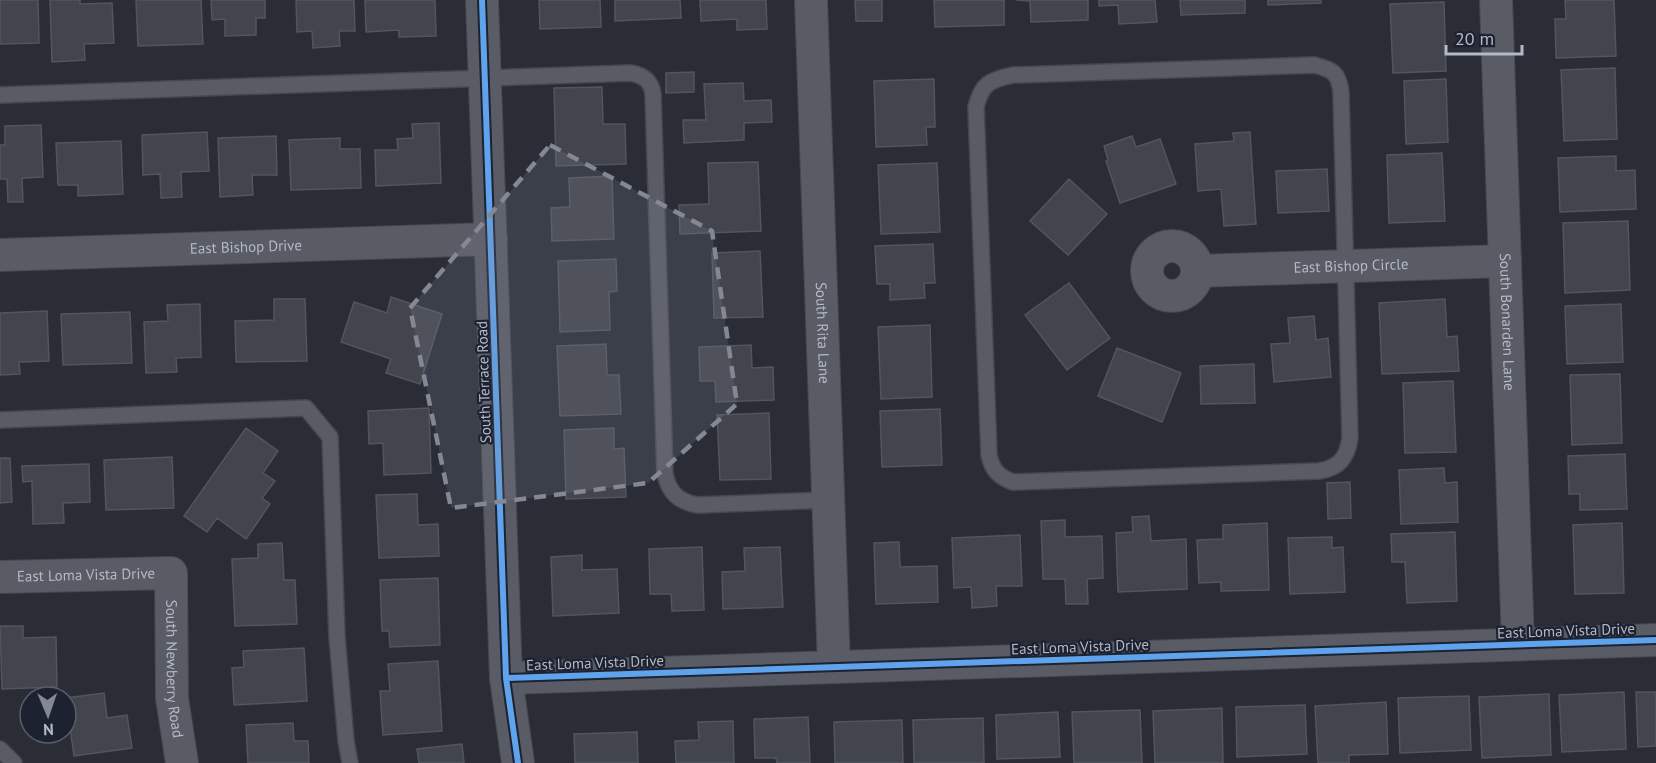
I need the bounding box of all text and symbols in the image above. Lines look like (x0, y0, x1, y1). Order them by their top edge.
scale bar (1446, 18, 1522, 56)
text: 20 m (1455, 27, 1494, 50)
street label: East Bishop Drive (190, 235, 302, 258)
street label: South Bonarden Lane (1496, 253, 1519, 391)
street label: East Bishop Circle (1293, 254, 1409, 277)
street label: South Rita Lane (812, 282, 834, 384)
street label: South Terrace Road (472, 321, 495, 444)
street label: East Loma Vista Drive (17, 563, 155, 586)
street label: South Newberry Road (162, 600, 188, 739)
street label: East Loma Vista Drive (1497, 619, 1635, 642)
street label: East Loma Vista Drive (1011, 635, 1149, 658)
street label: East Loma Vista Drive (526, 651, 664, 674)
north arrow (18, 685, 78, 745)
text: N (43, 720, 54, 740)

